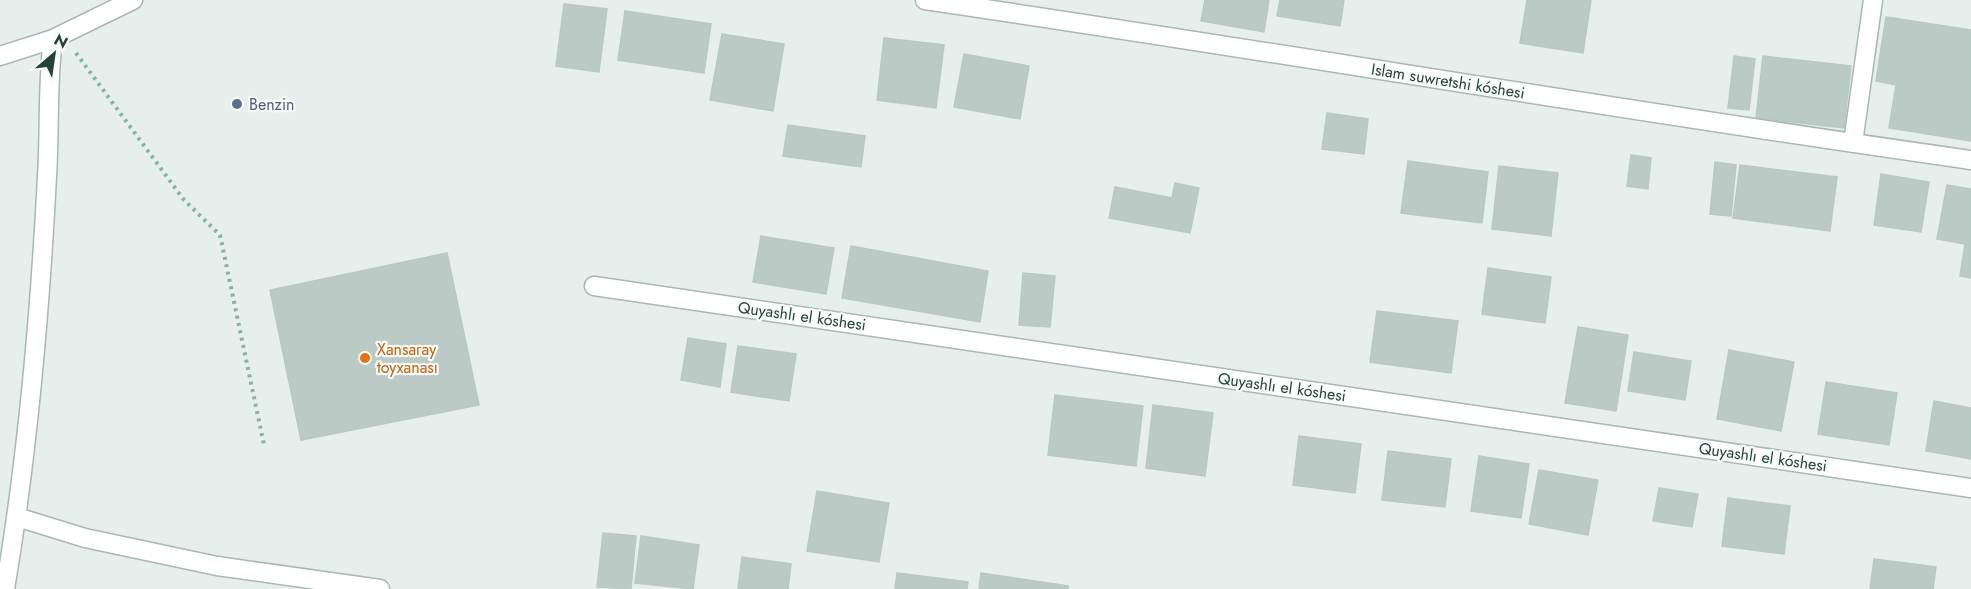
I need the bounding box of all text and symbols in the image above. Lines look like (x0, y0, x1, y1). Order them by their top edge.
north arrow (24, 24, 84, 84)
text: N (50, 28, 72, 54)
street label: Islam suwretshi kóshesi (1370, 58, 1526, 104)
place label: Benzin (249, 93, 295, 116)
marker: Benzin (230, 97, 244, 111)
street label: Quyashlı el kóshesi (736, 296, 868, 336)
place label: Xansaray toyxanası (377, 338, 438, 379)
marker: Xansaray toyxanası (358, 351, 372, 365)
street label: Quyashlı el kóshesi (1216, 367, 1348, 407)
street label: Quyashlı el kóshesi (1697, 437, 1829, 477)

